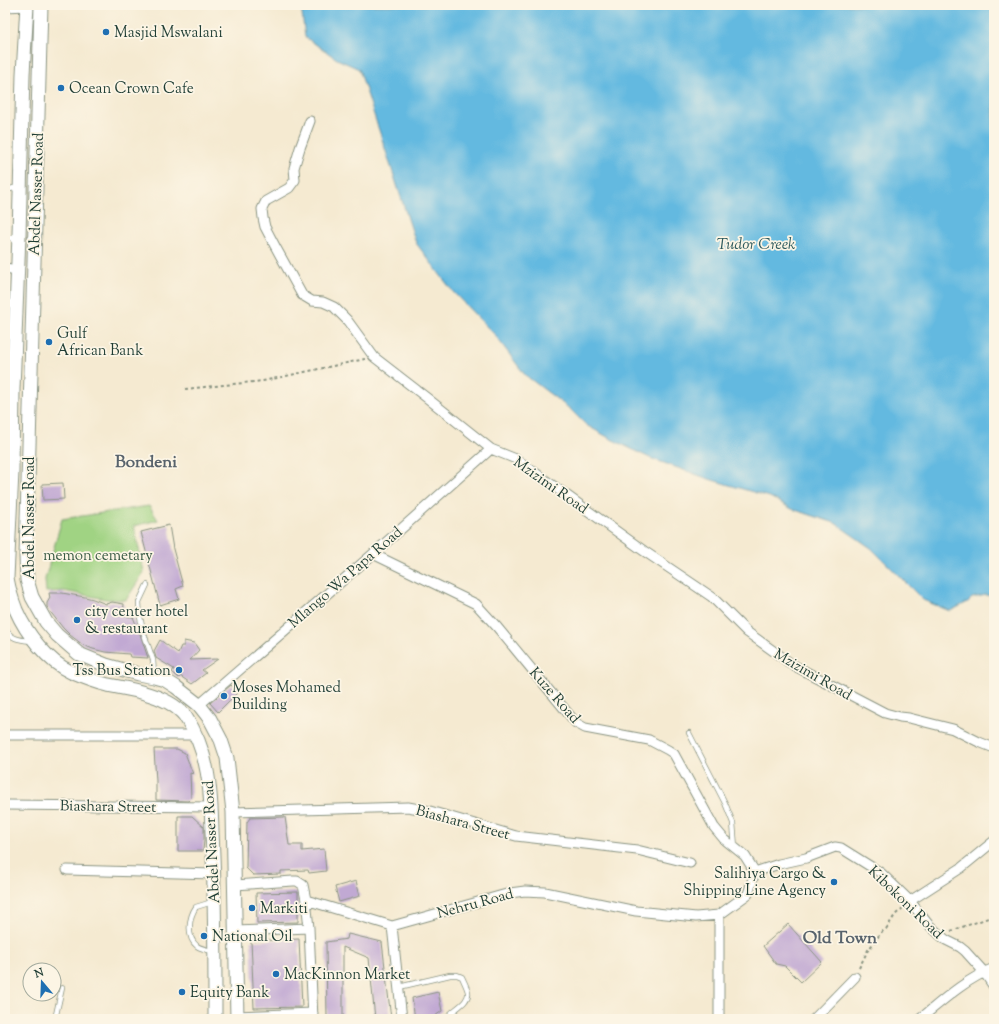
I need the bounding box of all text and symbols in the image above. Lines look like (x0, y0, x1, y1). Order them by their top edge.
place label: Masjid Mswalani (114, 23, 223, 44)
marker: Masjid Mswalani (101, 27, 111, 37)
place label: Ocean Crown Cafe (69, 79, 194, 100)
marker: Ocean Crown Cafe (56, 83, 66, 93)
street label: Abdel Nasser Road (25, 132, 50, 256)
water label: Tudor Creek (717, 234, 795, 257)
place label: Gulf African Bank (57, 324, 143, 362)
marker: Gulf African Bank (44, 337, 54, 347)
district label: Bondeni (115, 451, 177, 475)
street label: Mzizimi Road (508, 453, 592, 520)
street label: Abdel Nasser Road (20, 456, 41, 580)
street label: Mlango Wa Papa Road (284, 522, 408, 634)
park label: memon cemetary (43, 546, 153, 567)
place label: city center hotel & restaurant (85, 602, 188, 640)
marker: city center hotel & restaurant (72, 615, 82, 625)
street label: Mzizimi Road (769, 644, 856, 706)
place label: Tss Bus Station (72, 661, 171, 682)
street label: Kuze Road (523, 663, 585, 729)
marker: Tss Bus Station (174, 665, 184, 675)
place label: Moses Mohamed Building (232, 678, 341, 716)
marker: Moses Mohamed Building (219, 691, 229, 701)
street label: Abdel Nasser Road (199, 779, 226, 904)
street label: Biashara Street (60, 796, 156, 819)
street label: Biashara Street (413, 801, 512, 846)
street label: Kibokoni Road (863, 862, 948, 945)
place label: Salihiya Cargo & Shipping Line Agency (683, 864, 827, 902)
marker: Salihiya Cargo & Shipping Line Agency (829, 877, 839, 887)
street label: Nehru Road (435, 884, 517, 925)
place label: Markiti (260, 899, 308, 920)
marker: Markiti (247, 903, 257, 913)
place label: National Oil (212, 927, 293, 948)
district label: Old Town (803, 927, 878, 951)
marker: National Oil (199, 931, 209, 941)
north arrow (22, 962, 62, 1002)
text: N (31, 964, 46, 983)
place label: MacKinnon Market (284, 965, 410, 986)
marker: MacKinnon Market (271, 969, 281, 979)
place label: Equity Bank (190, 983, 269, 1004)
marker: Equity Bank (177, 987, 187, 997)

